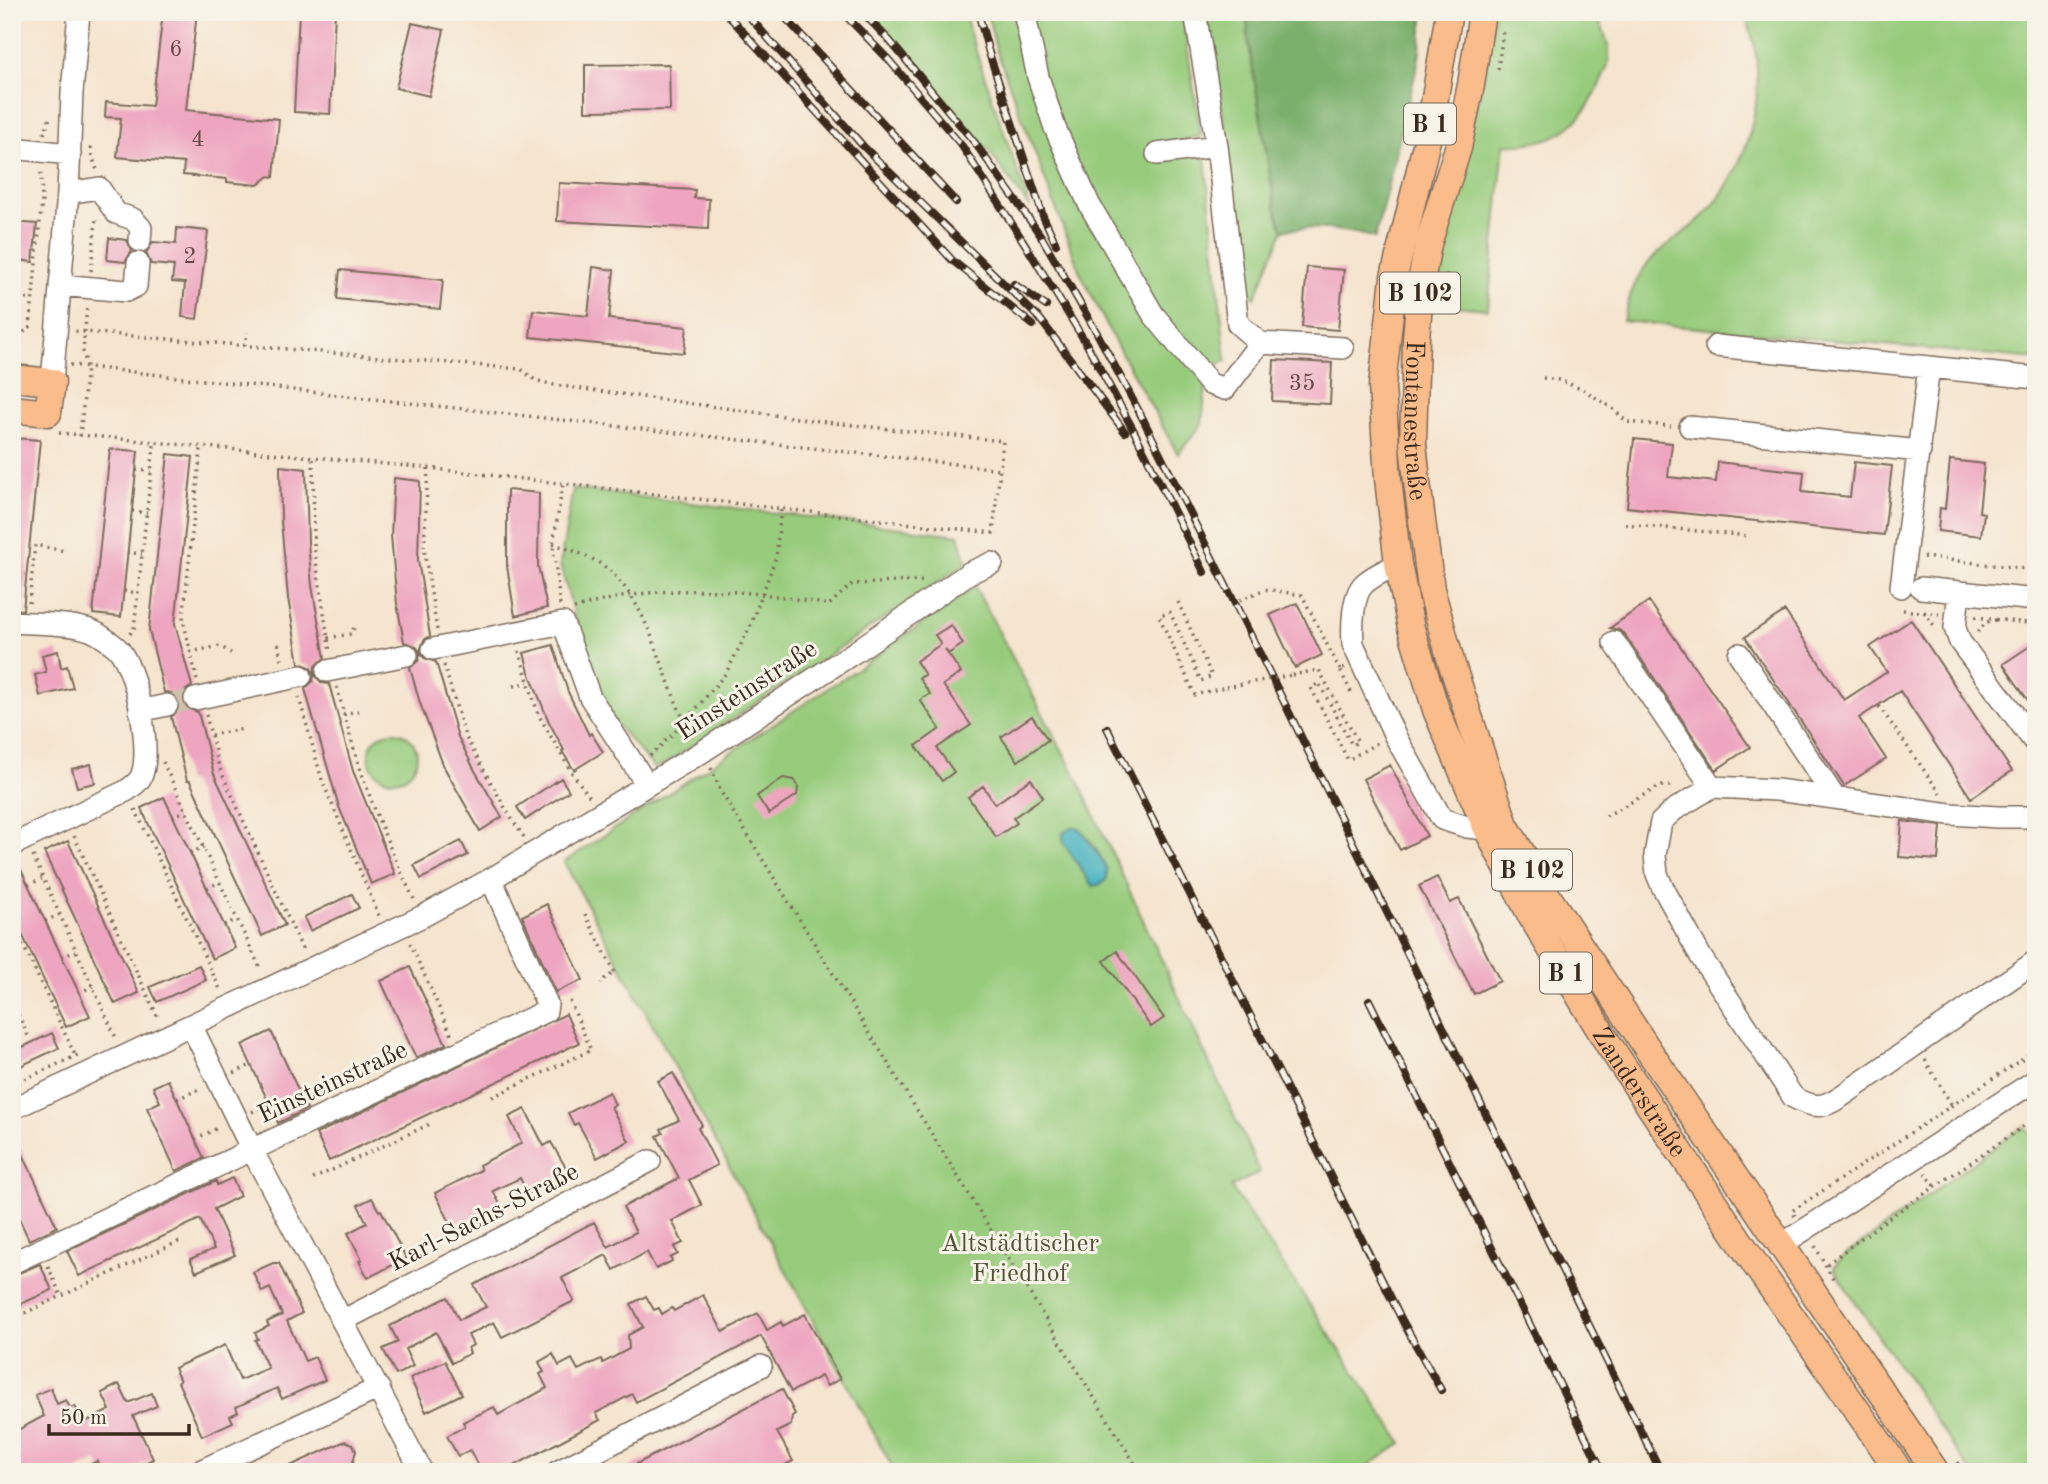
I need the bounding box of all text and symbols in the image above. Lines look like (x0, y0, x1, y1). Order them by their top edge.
house number: 6 (169, 38, 183, 61)
road number: B 1 (1404, 104, 1456, 144)
house number: 4 (191, 128, 205, 151)
house number: 2 (183, 245, 197, 268)
road number: B 102 (1380, 272, 1460, 314)
street label: Fontanestraße (1398, 340, 1430, 502)
house number: 35 (1289, 372, 1315, 395)
street label: Einsteinstraße (672, 636, 822, 746)
road number: B 102 (1492, 850, 1572, 890)
road number: B 1 (1540, 953, 1592, 993)
street label: Zanderstraße (1586, 1023, 1691, 1162)
street label: Einsteinstraße (254, 1037, 412, 1129)
street label: Karl-Sachs-Straße (385, 1159, 583, 1277)
park label: Altstädtischer Friedhof (941, 1231, 1099, 1287)
scale bar (49, 1393, 189, 1437)
text: 50 m (60, 1408, 107, 1429)

